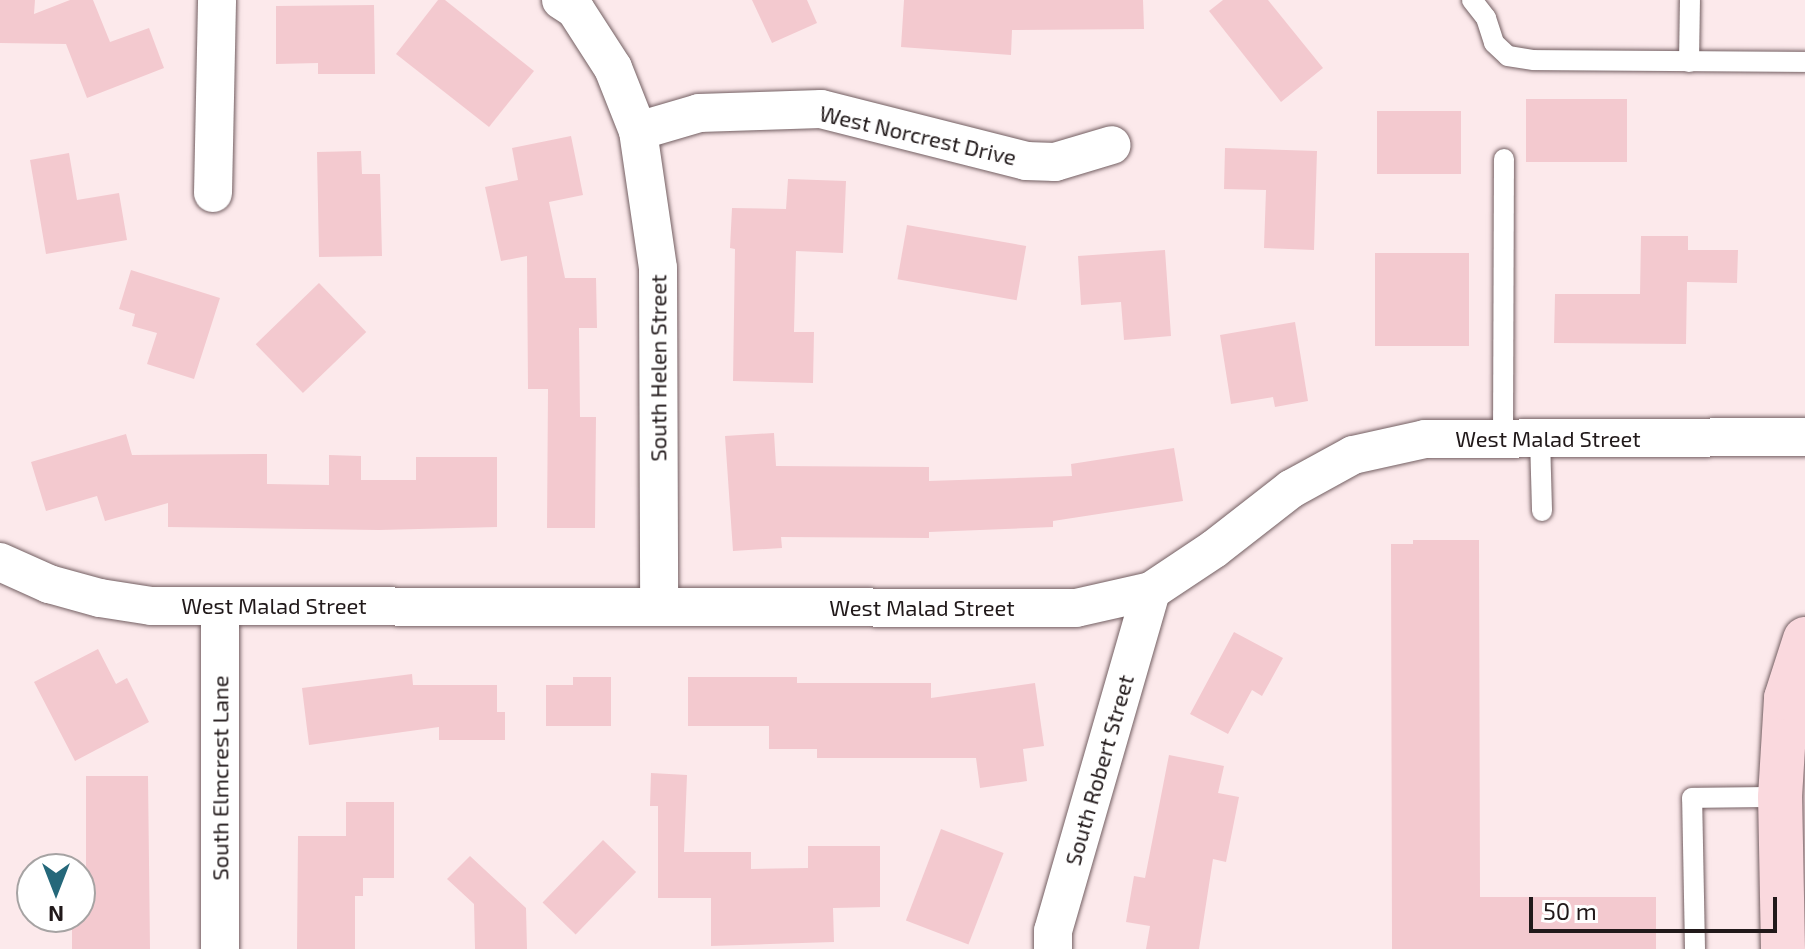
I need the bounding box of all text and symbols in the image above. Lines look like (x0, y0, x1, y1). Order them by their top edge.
street label: West Norcrest Drive (817, 100, 1019, 170)
street label: South Helen Street (645, 274, 671, 462)
street label: West Malad Street (1455, 426, 1641, 452)
street label: West Malad Street (181, 593, 367, 619)
street label: West Malad Street (829, 595, 1015, 621)
street label: South Robert Street (1059, 672, 1139, 868)
street label: South Elmcrest Lane (207, 675, 233, 881)
north arrow (16, 853, 96, 933)
scale bar (1533, 881, 1781, 931)
text: 50 m (1543, 896, 1597, 925)
text: N (48, 902, 64, 928)

